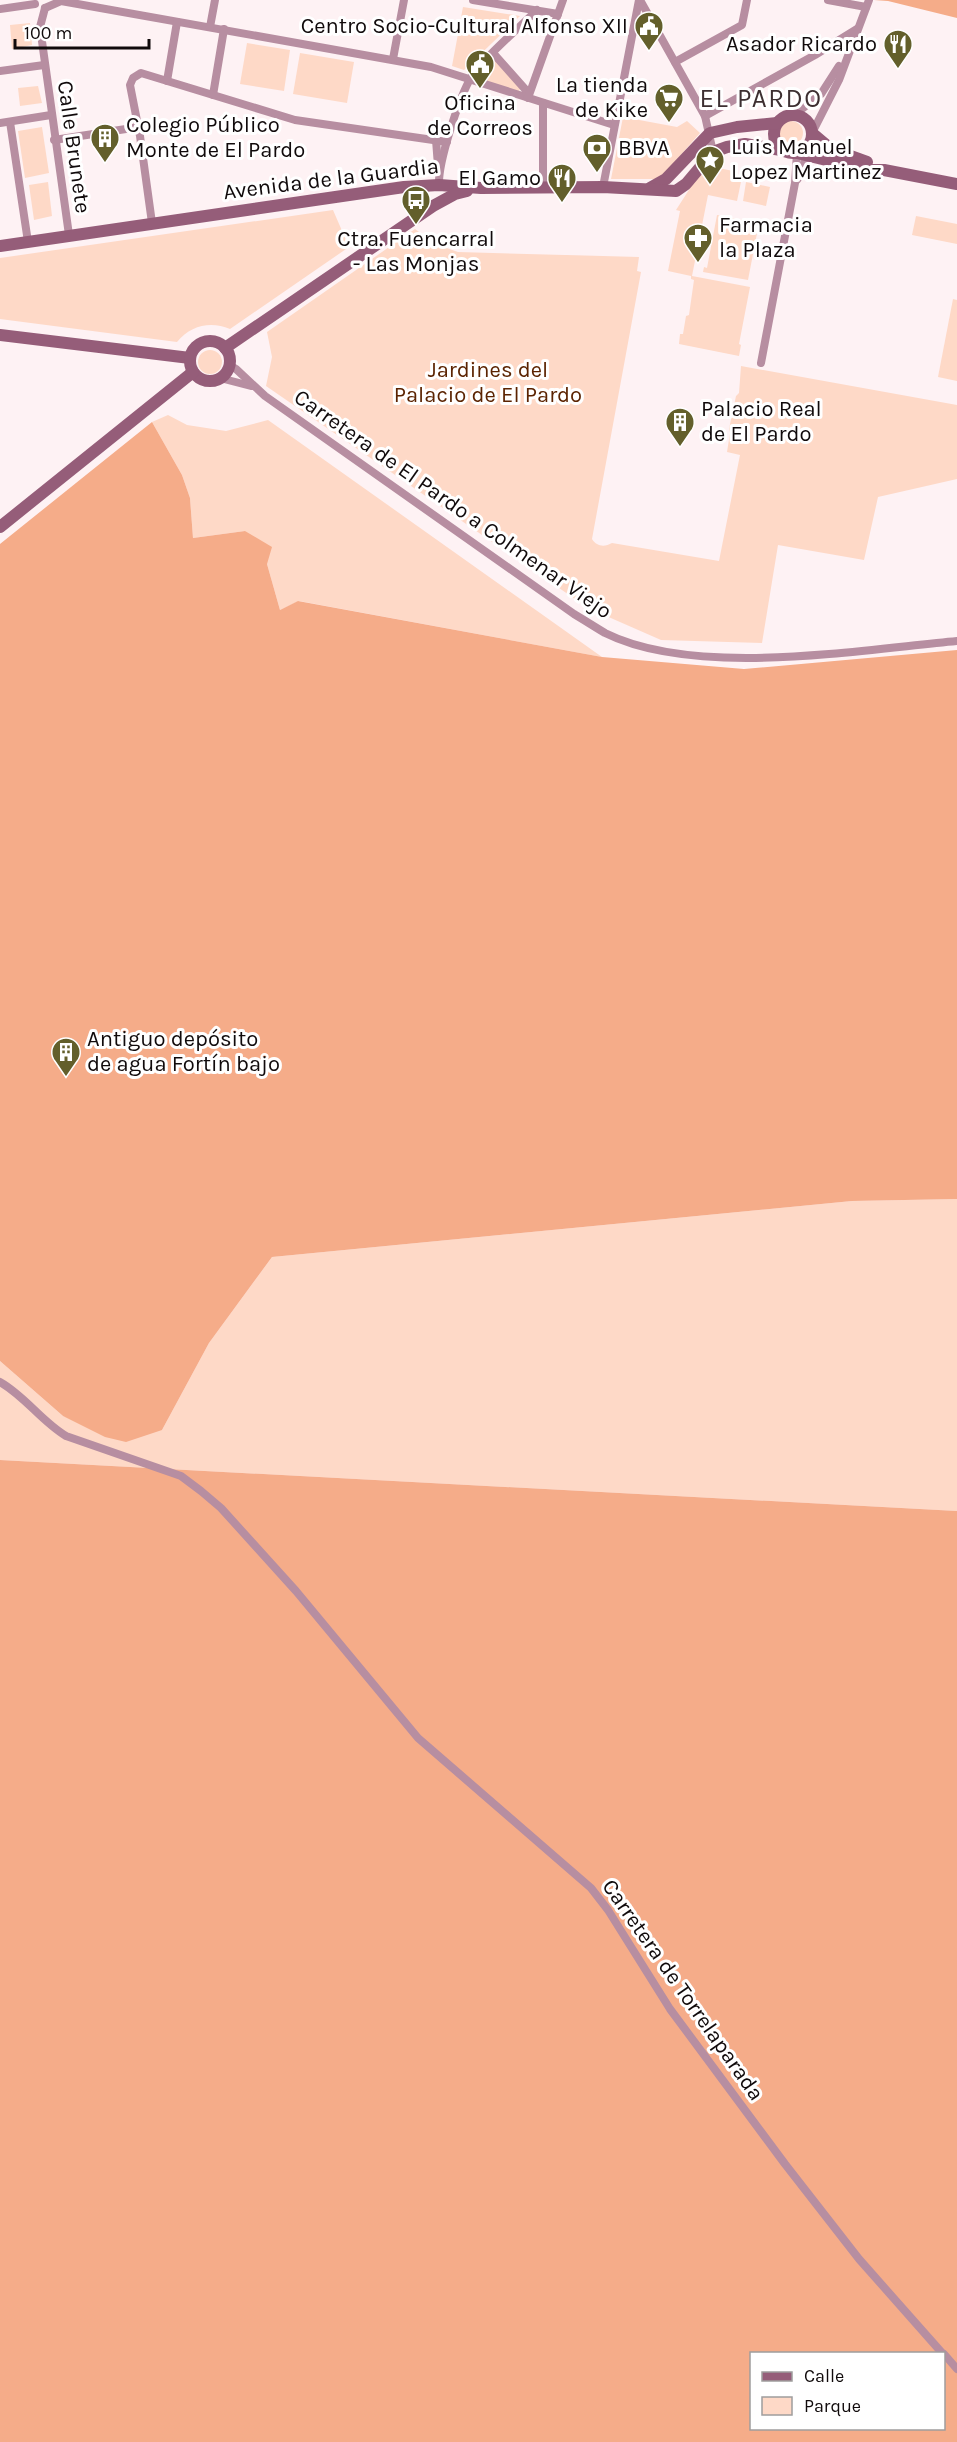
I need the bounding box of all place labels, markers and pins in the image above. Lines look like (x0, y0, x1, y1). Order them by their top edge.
public building icon: Centro Socio-Cultural Alfonso XII (633, 10, 665, 52)
place label: Centro Socio-Cultural Alfonso XII (301, 13, 628, 39)
restaurant icon: Asador Ricardo (882, 28, 914, 70)
place label: Asador Ricardo (726, 31, 877, 57)
public building icon: Oficina de Correos (464, 48, 496, 90)
place label: La tienda de Kike (556, 72, 648, 123)
supermarket icon: La tienda de Kike (653, 82, 685, 124)
place label: Oficina de Correos (427, 90, 533, 141)
place label: Colegio Público Monte de El Pardo (126, 112, 305, 163)
building icon: Colegio Público Monte de El Pardo (89, 122, 121, 164)
bank icon: BBVA (581, 132, 613, 174)
place label: Luis Manuel Lopez Martinez (731, 134, 882, 185)
place label: BBVA (618, 135, 670, 161)
place icon: Luis Manuel Lopez Martinez (694, 144, 726, 186)
restaurant icon: El Gamo (546, 162, 578, 204)
place label: El Gamo (458, 165, 541, 191)
bus stop icon: Ctra. Fuencarral - Las Monjas (400, 184, 432, 226)
place label: Farmacia la Plaza (719, 212, 813, 263)
pharmacy icon: Farmacia la Plaza (682, 222, 714, 264)
place label: Ctra. Fuencarral - Las Monjas (337, 226, 495, 277)
place label: Palacio Real de El Pardo (701, 396, 822, 447)
building icon: Palacio Real de El Pardo (664, 406, 696, 448)
place label: Antiguo depósito de agua Fortín bajo (87, 1026, 280, 1077)
building icon: Antiguo depósito de agua Fortín bajo (50, 1036, 82, 1078)

